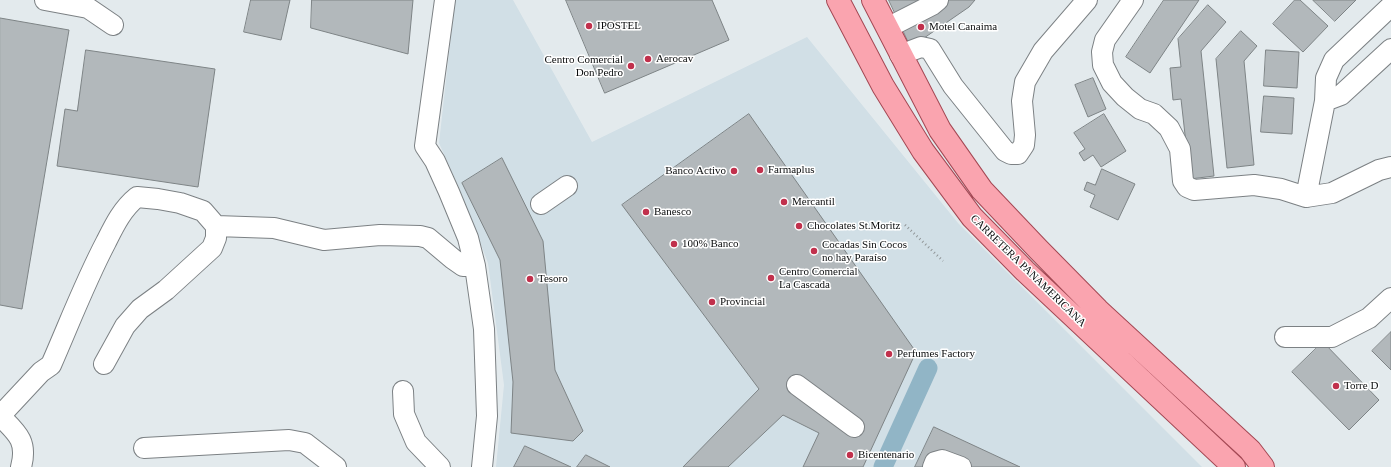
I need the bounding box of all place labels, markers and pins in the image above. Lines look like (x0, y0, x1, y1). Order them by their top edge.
place label: IPOSTEL (597, 19, 641, 33)
place label: Motel Canaima (929, 20, 997, 34)
marker: IPOSTEL (584, 21, 594, 31)
marker: Motel Canaima (916, 22, 926, 32)
place label: Aerocav (656, 52, 693, 66)
place label: Centro Comercial Don Pedro (544, 53, 623, 79)
marker: Aerocav (643, 54, 653, 64)
marker: Centro Comercial Don Pedro (626, 61, 636, 71)
place label: Farmaplus (768, 163, 814, 177)
place label: Banco Activo (665, 164, 726, 178)
marker: Farmaplus (755, 165, 765, 175)
marker: Banco Activo (729, 166, 739, 176)
place label: Mercantil (792, 195, 835, 209)
marker: Mercantil (779, 197, 789, 207)
place label: Banesco (654, 205, 691, 219)
marker: Banesco (641, 207, 651, 217)
place label: Chocolates St.Moritz (807, 219, 900, 233)
marker: Chocolates St.Moritz (794, 221, 804, 231)
place label: 100% Banco (682, 237, 739, 251)
place label: Cocadas Sin Cocos no hay Paraíso (822, 238, 907, 264)
marker: 100% Banco (669, 239, 679, 249)
marker: Cocadas Sin Cocos no hay Paraíso (809, 246, 819, 256)
place label: Centro Comercial La Cascada (779, 265, 858, 291)
place label: Tesoro (538, 272, 568, 286)
marker: Centro Comercial La Cascada (766, 273, 776, 283)
marker: Tesoro (525, 274, 535, 284)
place label: Provincial (720, 295, 765, 309)
marker: Provincial (707, 297, 717, 307)
place label: Perfumes Factory (897, 347, 975, 361)
marker: Perfumes Factory (884, 349, 894, 359)
place label: Torre D (1344, 379, 1378, 393)
marker: Torre D (1331, 381, 1341, 391)
place label: Bicentenario (858, 448, 914, 462)
marker: Bicentenario (845, 450, 855, 460)

